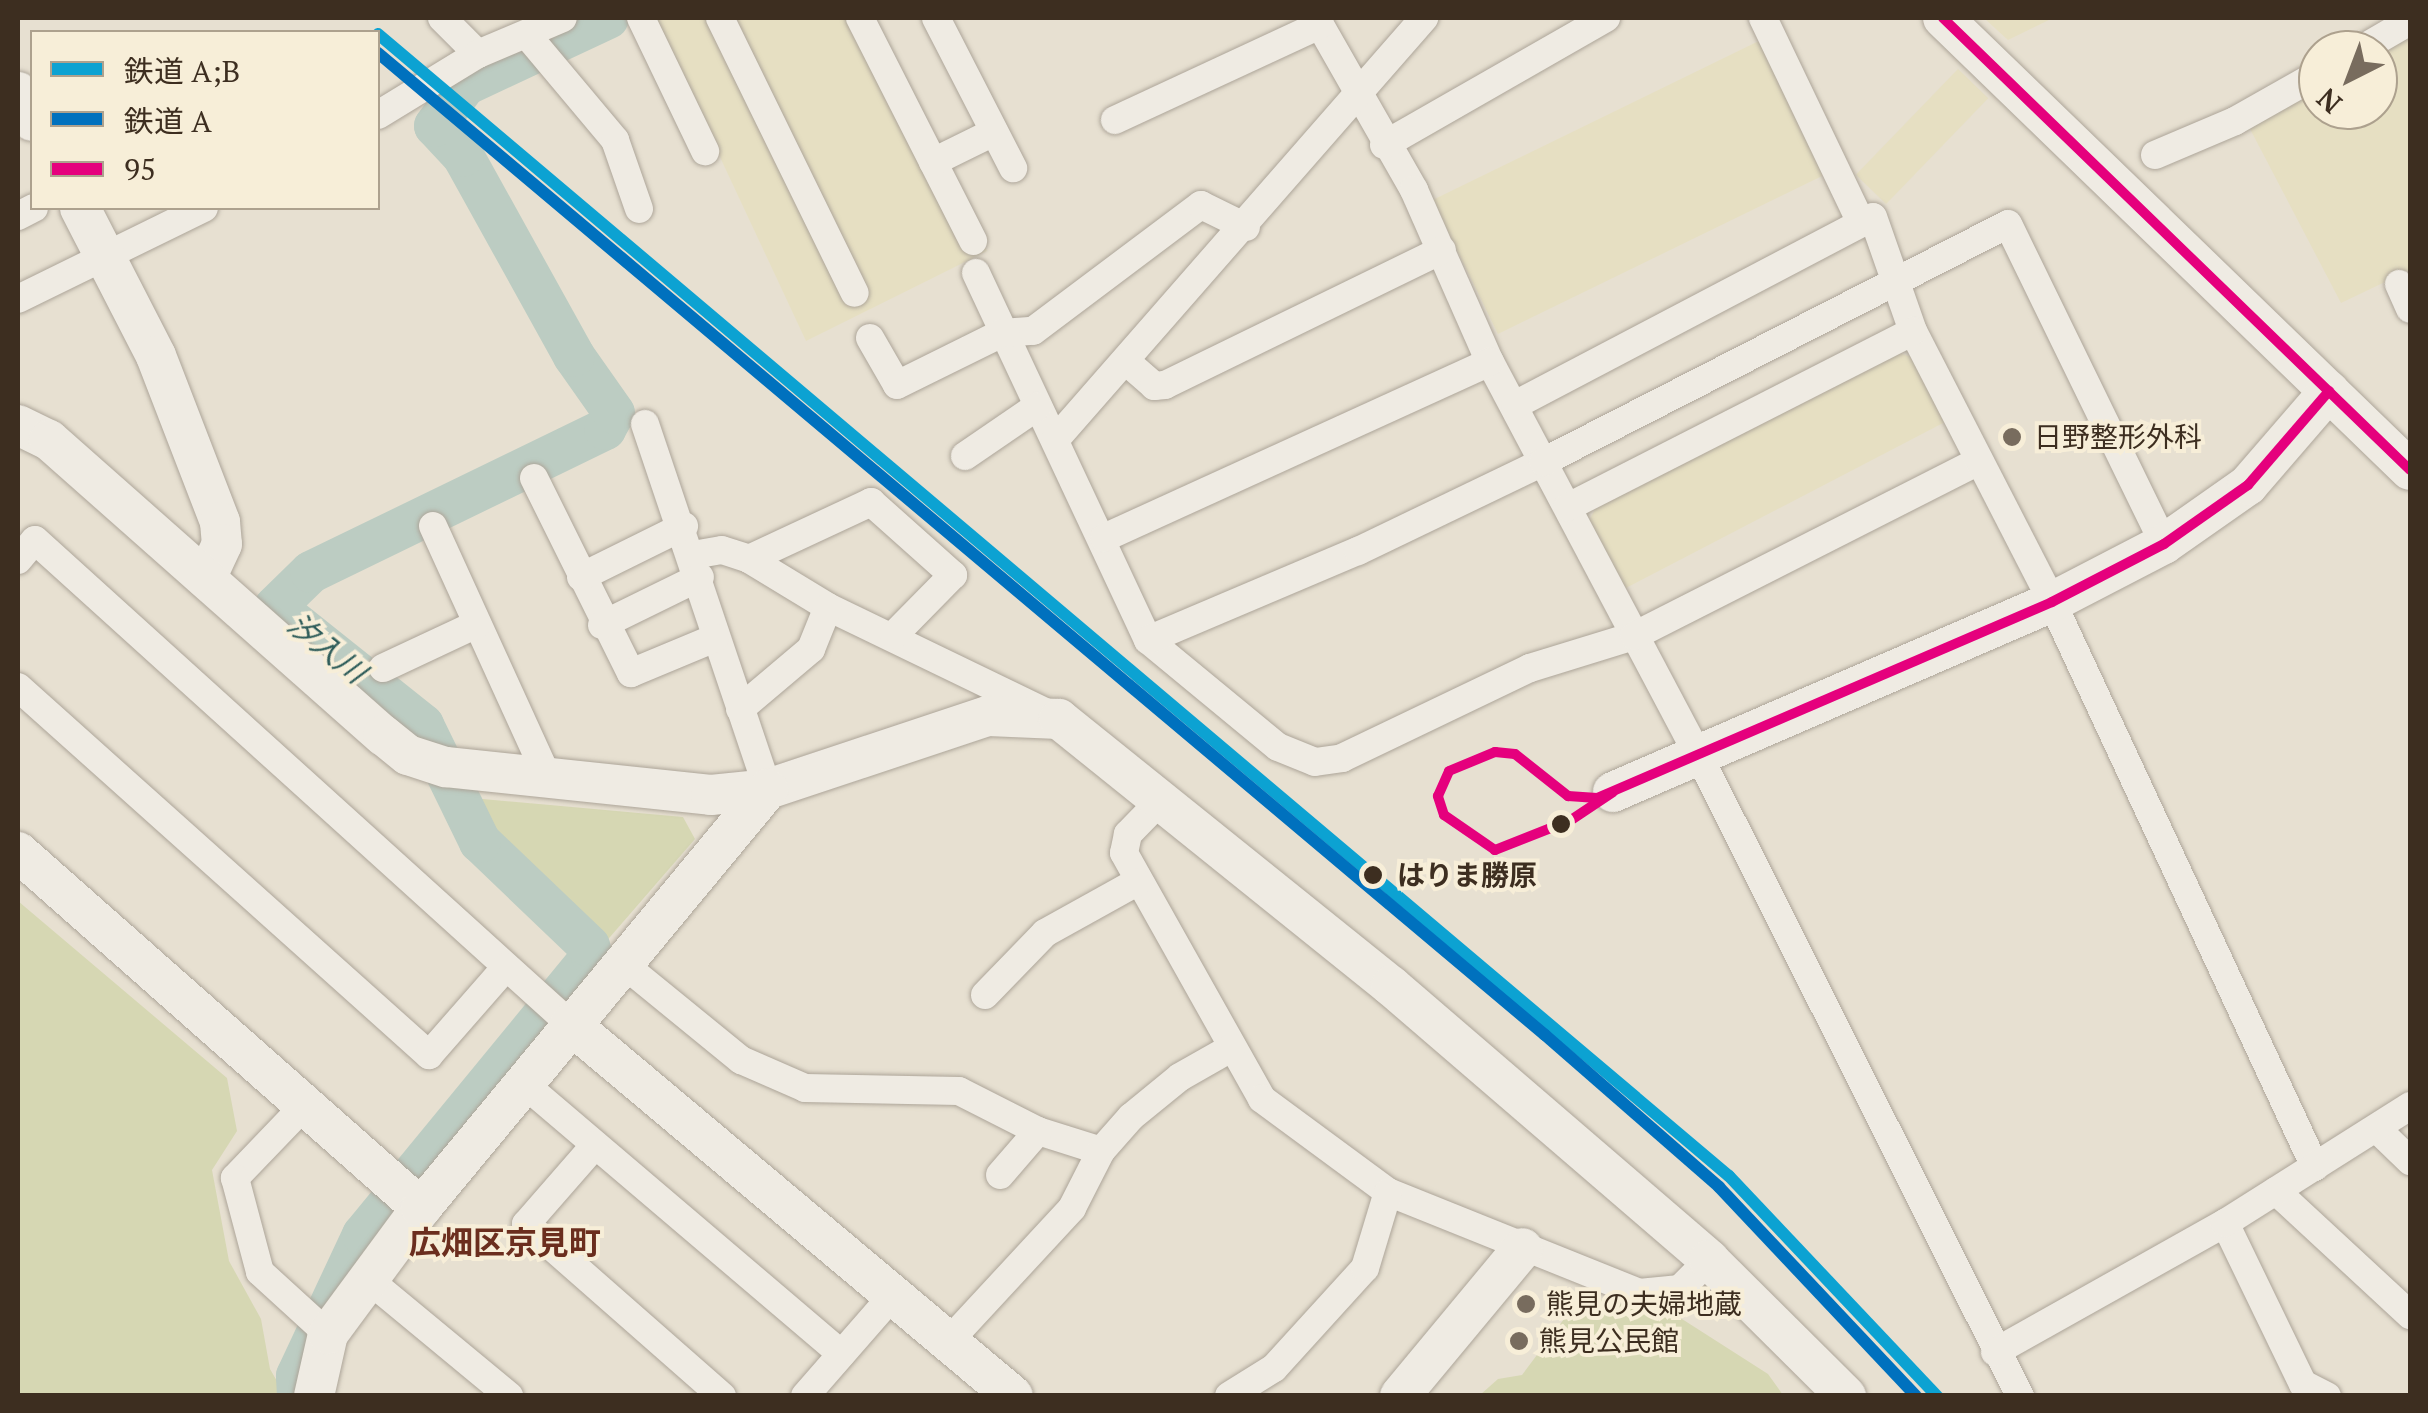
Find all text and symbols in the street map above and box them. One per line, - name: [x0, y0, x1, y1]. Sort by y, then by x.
- legend: [30, 30, 380, 210]
- north arrow: [2298, 30, 2398, 130]
- text: 鉄道 A;B: [124, 51, 240, 91]
- text: N: [2309, 80, 2349, 122]
- text: 鉄道 A: [124, 101, 212, 141]
- text: 95: [124, 149, 156, 189]
- place label: 日野整形外科: [2034, 420, 2202, 454]
- marker: 日野整形外科: [1999, 424, 2025, 450]
- water label: 汐入川: [281, 606, 373, 690]
- unlabelled marker: [1551, 814, 1571, 834]
- place label: はりま勝原: [1397, 858, 1537, 892]
- marker: はりま勝原: [1358, 860, 1388, 890]
- district label: 広畑区京見町: [409, 1223, 601, 1261]
- place label: 熊見の夫婦地蔵: [1546, 1287, 1742, 1321]
- marker: 熊見の夫婦地蔵: [1515, 1293, 1537, 1315]
- place label: 熊見公民館: [1539, 1324, 1679, 1358]
- marker: 熊見公民館: [1508, 1330, 1530, 1352]

